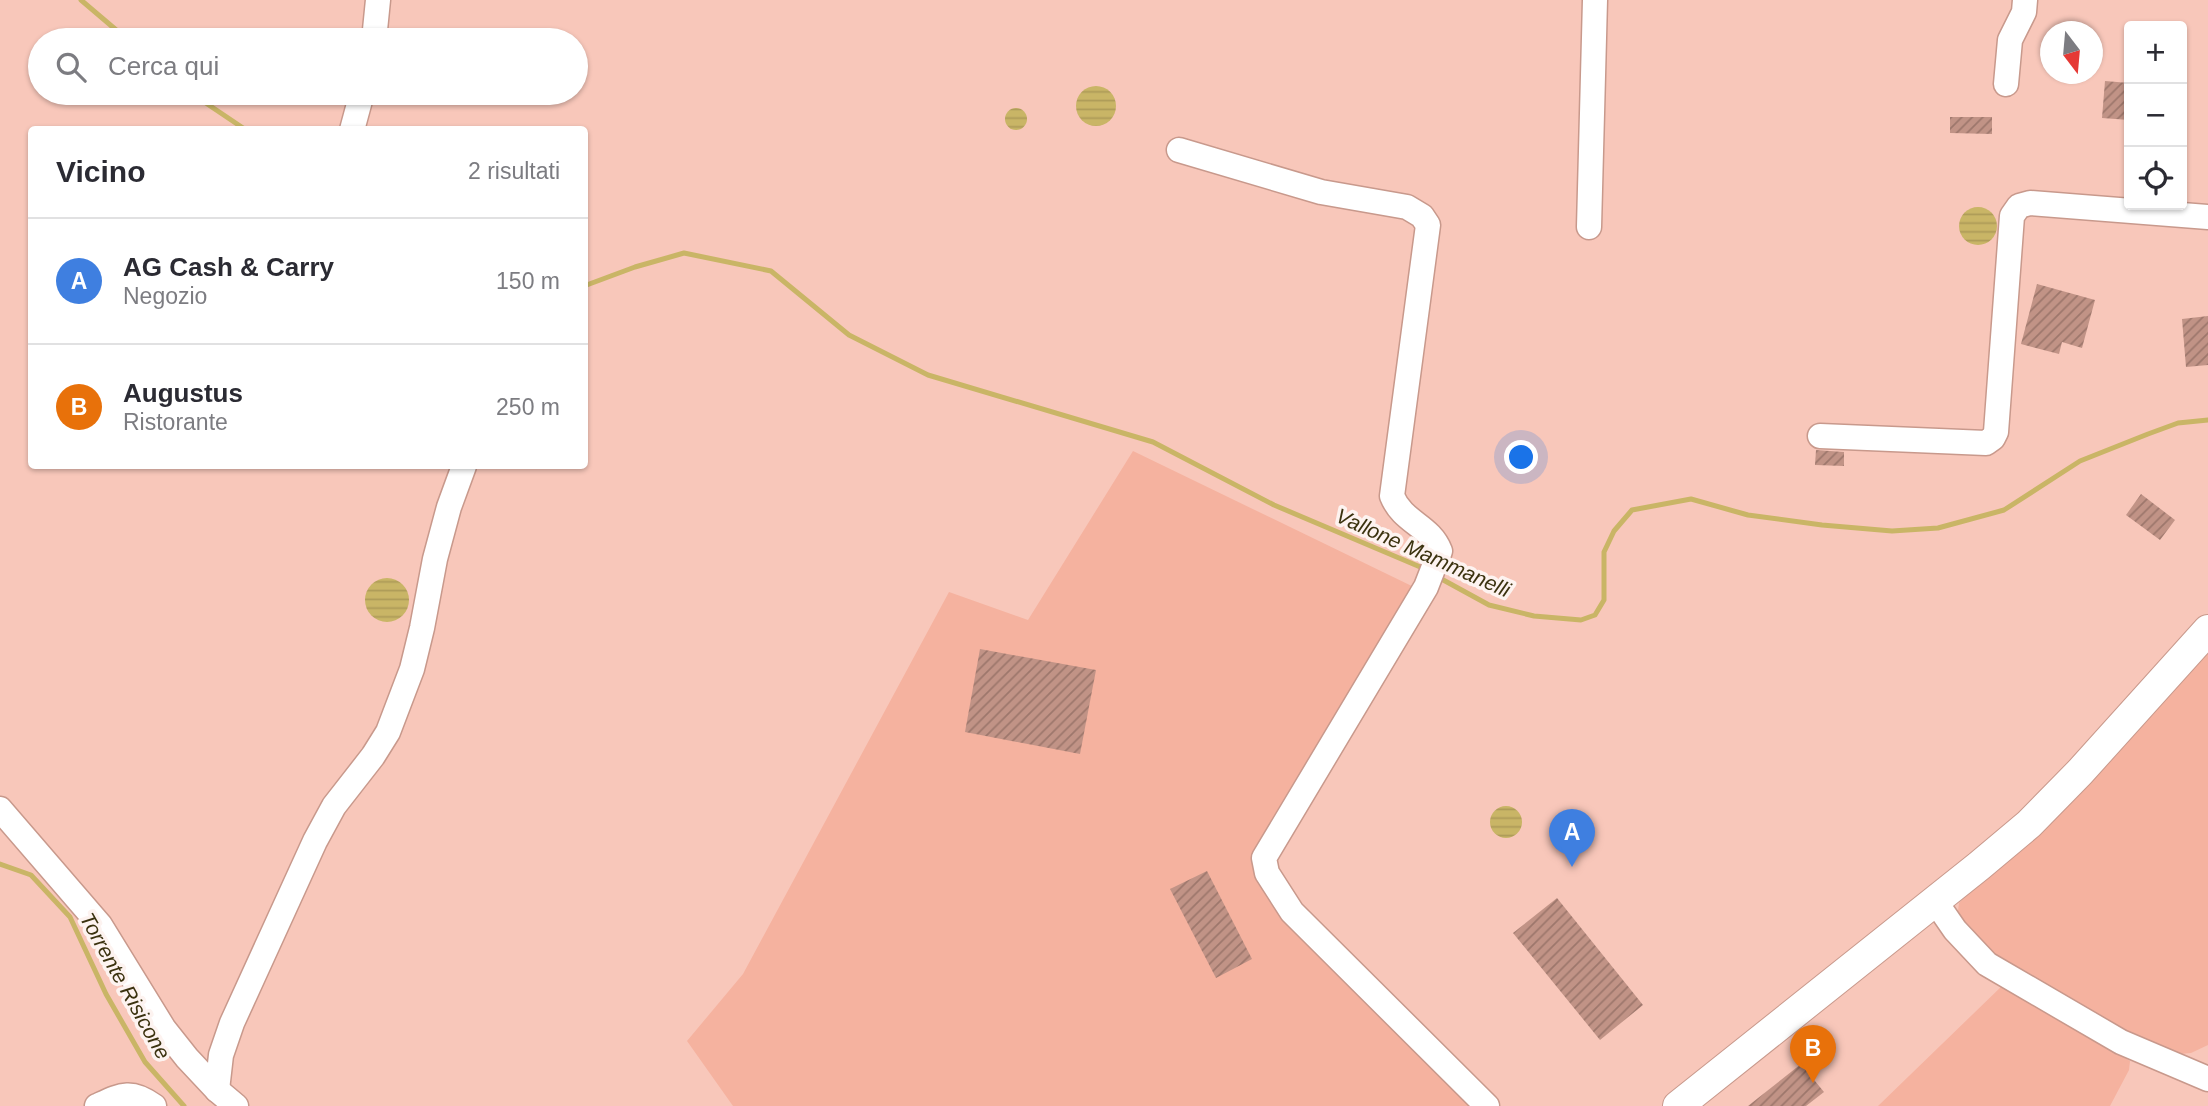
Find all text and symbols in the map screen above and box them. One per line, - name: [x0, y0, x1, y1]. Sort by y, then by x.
- north arrow: [2040, 21, 2103, 84]
- map controls: [2124, 21, 2187, 210]
- button: +: [2124, 21, 2187, 84]
- search box: [28, 28, 588, 105]
- icon: search: [52, 48, 90, 86]
- text: Cerca qui: [108, 51, 219, 81]
- button: −: [2124, 84, 2187, 147]
- button: locate: [2124, 147, 2187, 210]
- text: Vicino: [56, 155, 145, 188]
- text: 2 risultati: [468, 158, 560, 184]
- text: AG Cash & Carry: [123, 252, 334, 282]
- text: A: [71, 268, 87, 294]
- text: 150 m: [496, 268, 560, 294]
- text: Negozio: [123, 283, 207, 309]
- text: Augustus: [123, 378, 243, 408]
- text: B: [71, 394, 87, 420]
- text: 250 m: [496, 394, 560, 420]
- text: Ristorante: [123, 409, 228, 435]
- your location: [1504, 440, 1538, 474]
- water label: Vallone Mammanelli: [1333, 504, 1515, 602]
- pin: A: [1549, 809, 1595, 867]
- water label: Torrente Risicone: [76, 909, 175, 1063]
- pin: B: [1790, 1025, 1836, 1083]

